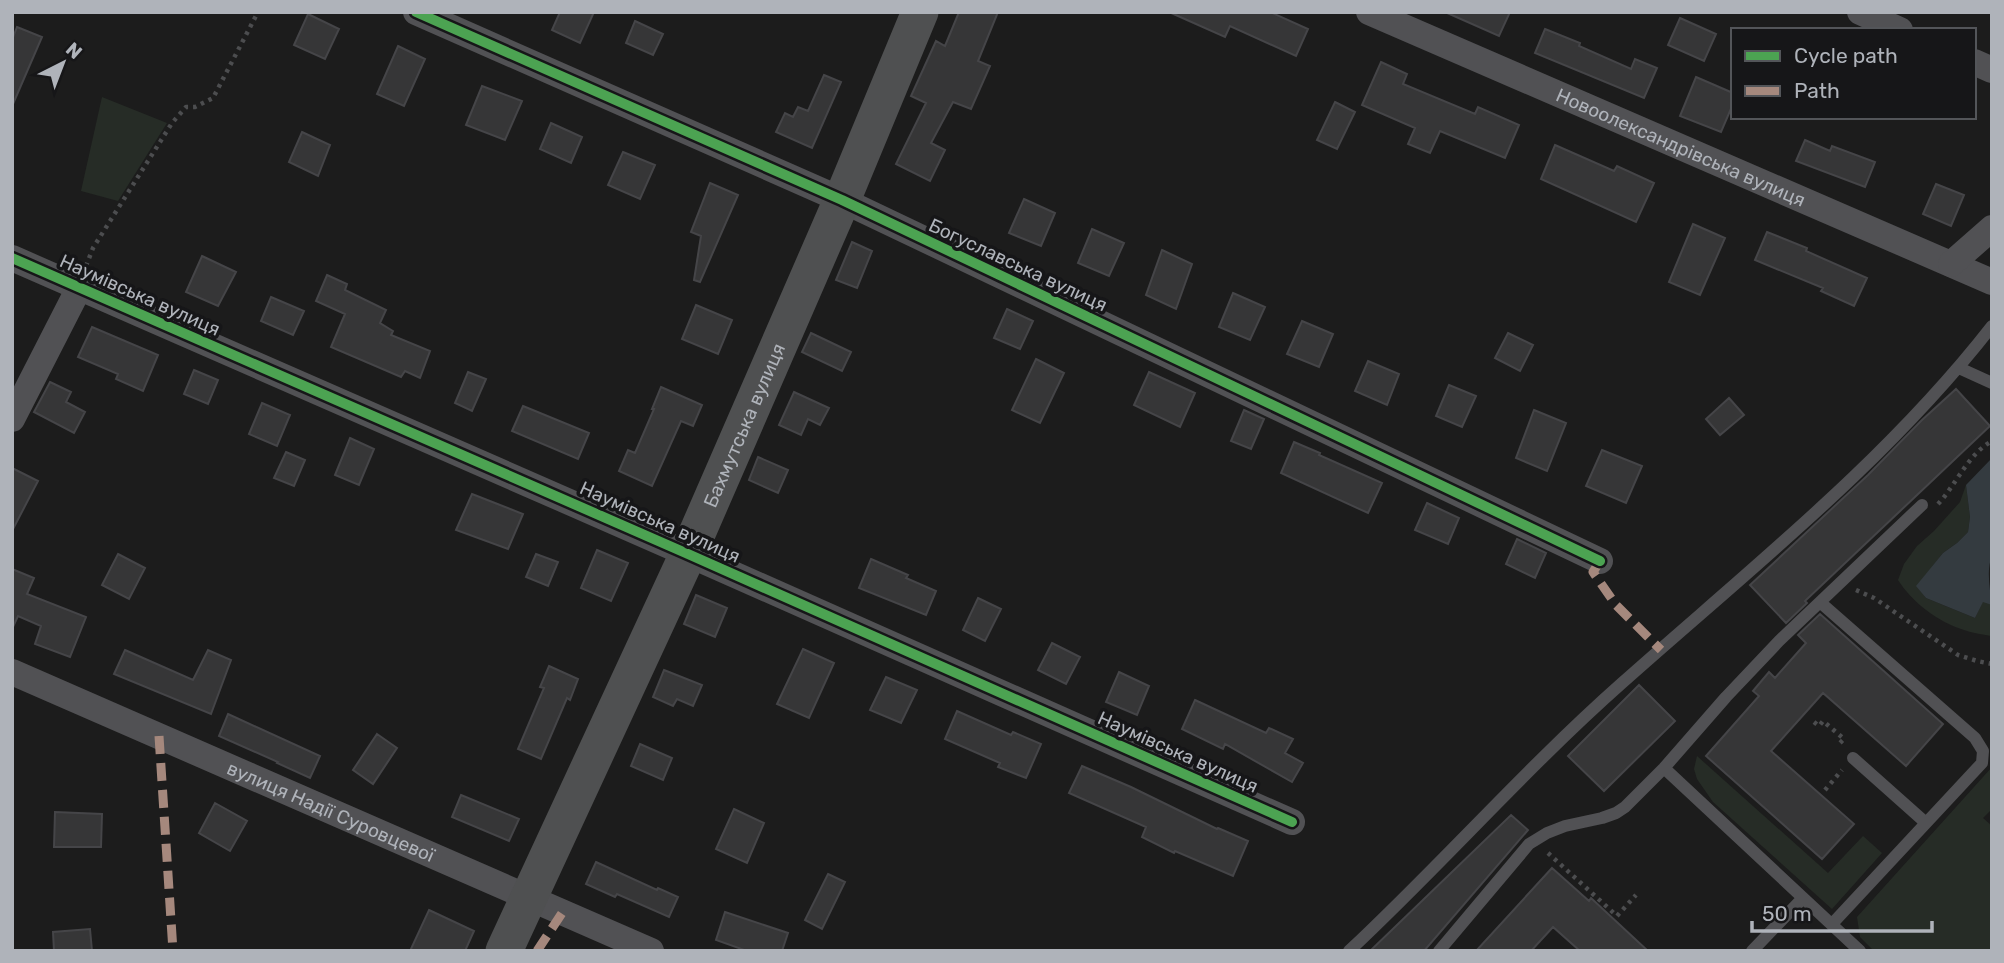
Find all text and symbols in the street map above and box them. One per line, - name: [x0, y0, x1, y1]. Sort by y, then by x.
- north arrow: [28, 28, 98, 98]
- legend: [1731, 28, 1976, 119]
- text: N: [61, 38, 87, 64]
- text: Cycle path: [1794, 43, 1898, 68]
- text: Path: [1794, 78, 1840, 103]
- street label: Новоолександрівська вулиця: [1553, 83, 1809, 211]
- street label: Богуславська вулиця: [925, 213, 1111, 317]
- street label: Наумівська вулиця: [56, 249, 224, 341]
- street label: Бахмутська вулиця: [698, 340, 790, 511]
- street label: Наумівська вулиця: [576, 476, 744, 568]
- street label: Наумівська вулиця: [1094, 706, 1262, 798]
- street label: вулиця Надії Суровцевої: [224, 756, 438, 867]
- scale bar: [1752, 890, 1932, 934]
- text: 50 m: [1762, 901, 1812, 926]

